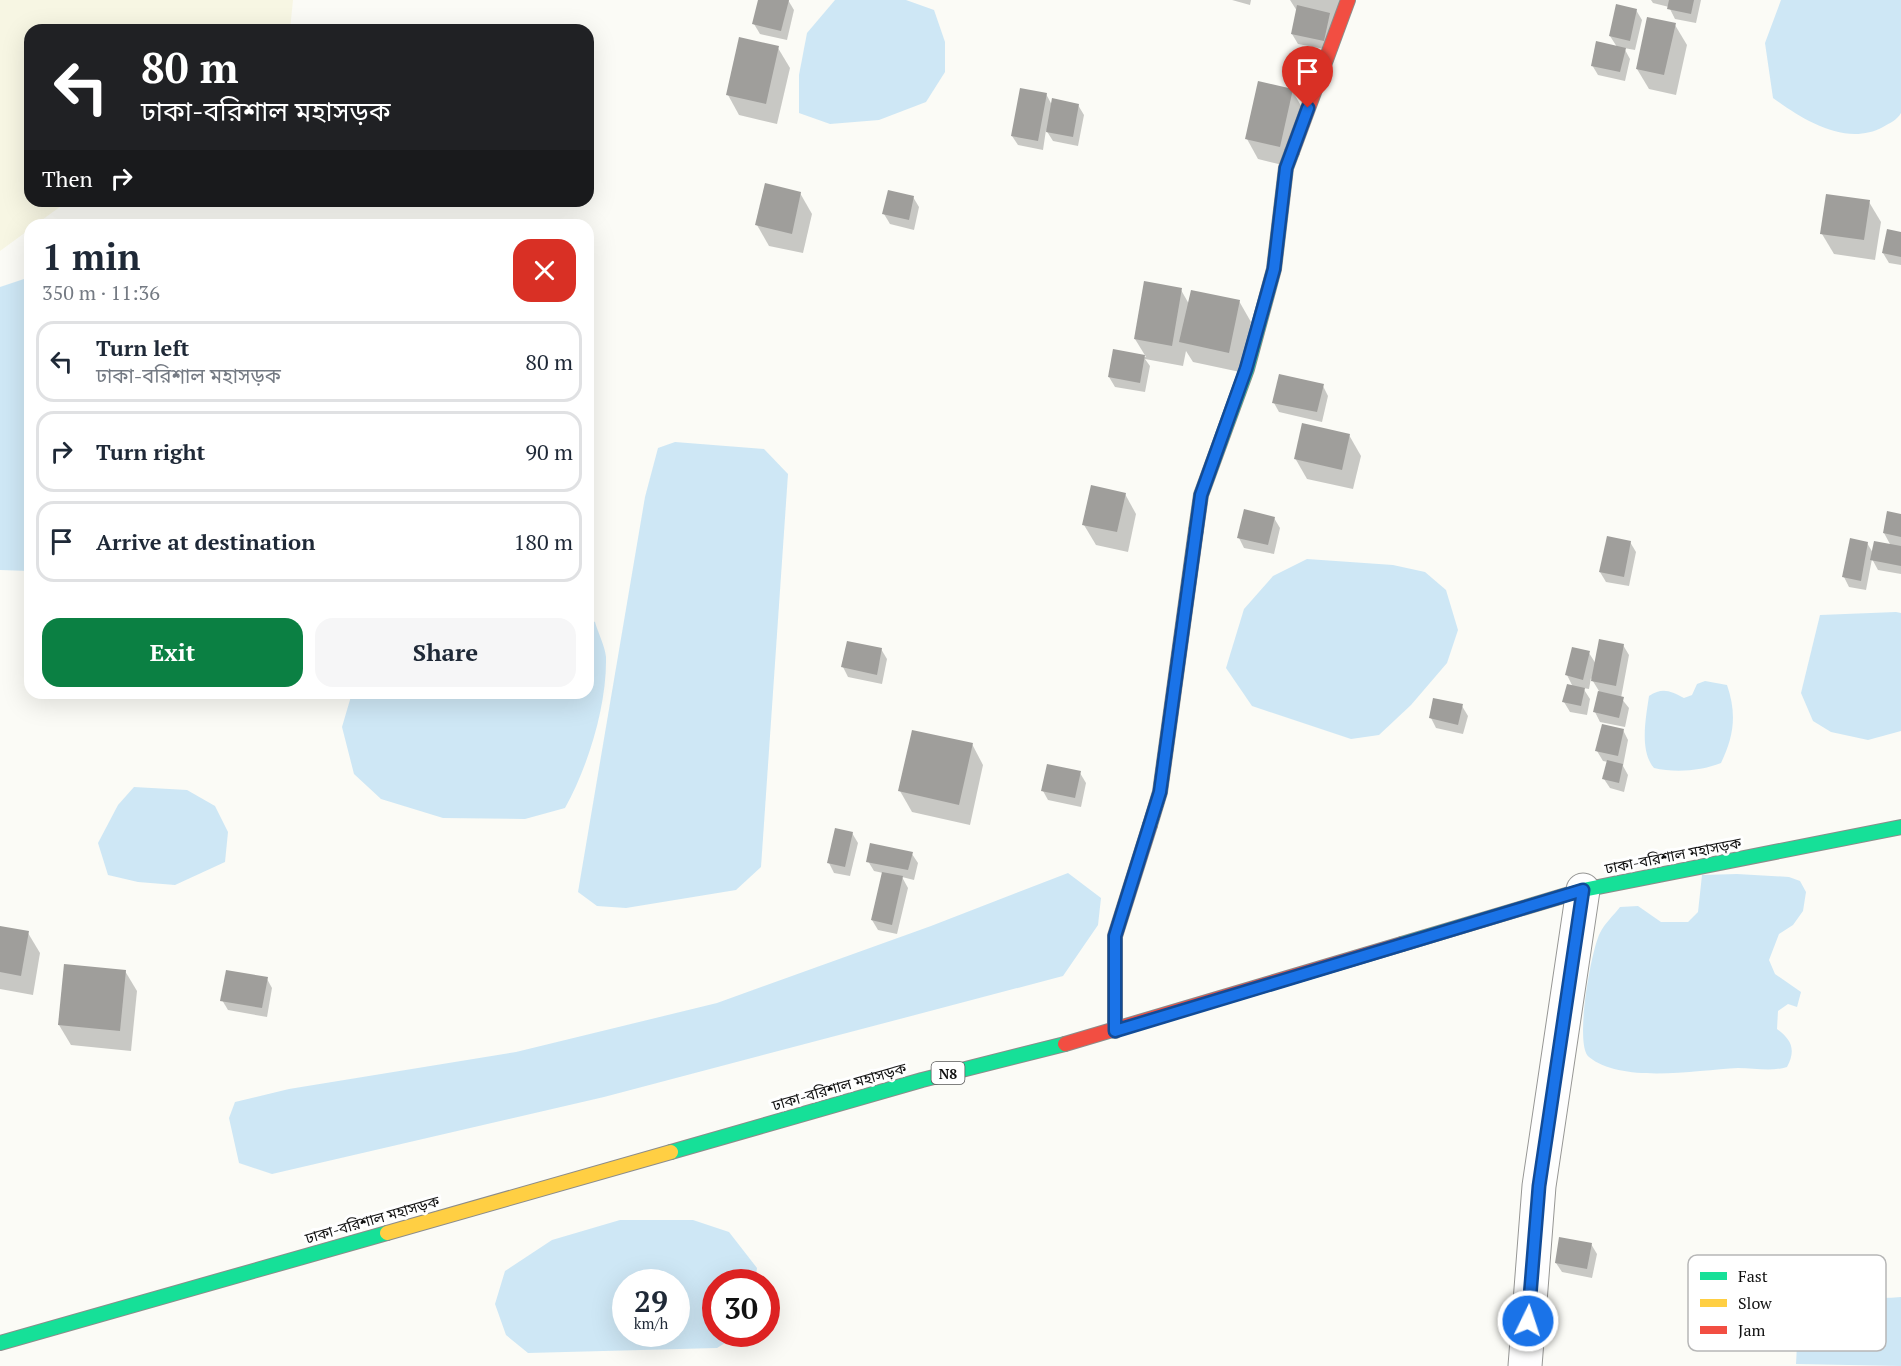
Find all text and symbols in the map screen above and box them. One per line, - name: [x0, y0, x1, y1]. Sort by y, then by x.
- text: 80 m: [141, 39, 239, 95]
- pin: [1282, 46, 1333, 108]
- icon: left: [42, 48, 120, 126]
- icon: arrive: [1291, 55, 1324, 88]
- text: ঢাকা-বরিশাল মহাসড়ক: [141, 93, 391, 129]
- icon: right: [105, 162, 138, 195]
- text: Then: [42, 164, 93, 193]
- text: 1 min: [42, 233, 140, 280]
- button: close: [513, 239, 576, 302]
- text: 350 m · 11:36: [42, 279, 160, 306]
- text: Turn left: [96, 333, 189, 362]
- icon: left: [45, 345, 78, 378]
- text: 80 m: [525, 347, 573, 376]
- text: ঢাকা-বরিশাল মহাসড়ক: [96, 362, 281, 389]
- icon: right: [45, 435, 78, 468]
- text: Turn right: [96, 437, 205, 466]
- text: 90 m: [525, 437, 573, 466]
- icon: arrive: [45, 525, 78, 558]
- text: Arrive at destination: [96, 527, 315, 556]
- text: 180 m: [513, 527, 573, 556]
- button: Exit: [42, 618, 303, 687]
- button: Share: [315, 618, 576, 687]
- street label: ঢাকা-বরিশাল মহাসড়ক: [1602, 832, 1744, 878]
- street label: ঢাকা-বরিশাল মহাসড়ক: [769, 1057, 909, 1115]
- road number: N8: [932, 1062, 964, 1084]
- street label: ঢাকা-বরিশাল মহাসড়ক: [302, 1190, 442, 1248]
- legend: [1688, 1255, 1886, 1351]
- text: Fast: [1738, 1265, 1768, 1287]
- speed limit sign: 30: [702, 1269, 780, 1347]
- text: 29: [634, 1281, 668, 1321]
- position arrow: [1496, 1289, 1560, 1353]
- text: Slow: [1738, 1292, 1772, 1314]
- text: km/h: [634, 1313, 668, 1333]
- text: Jam: [1738, 1319, 1766, 1341]

